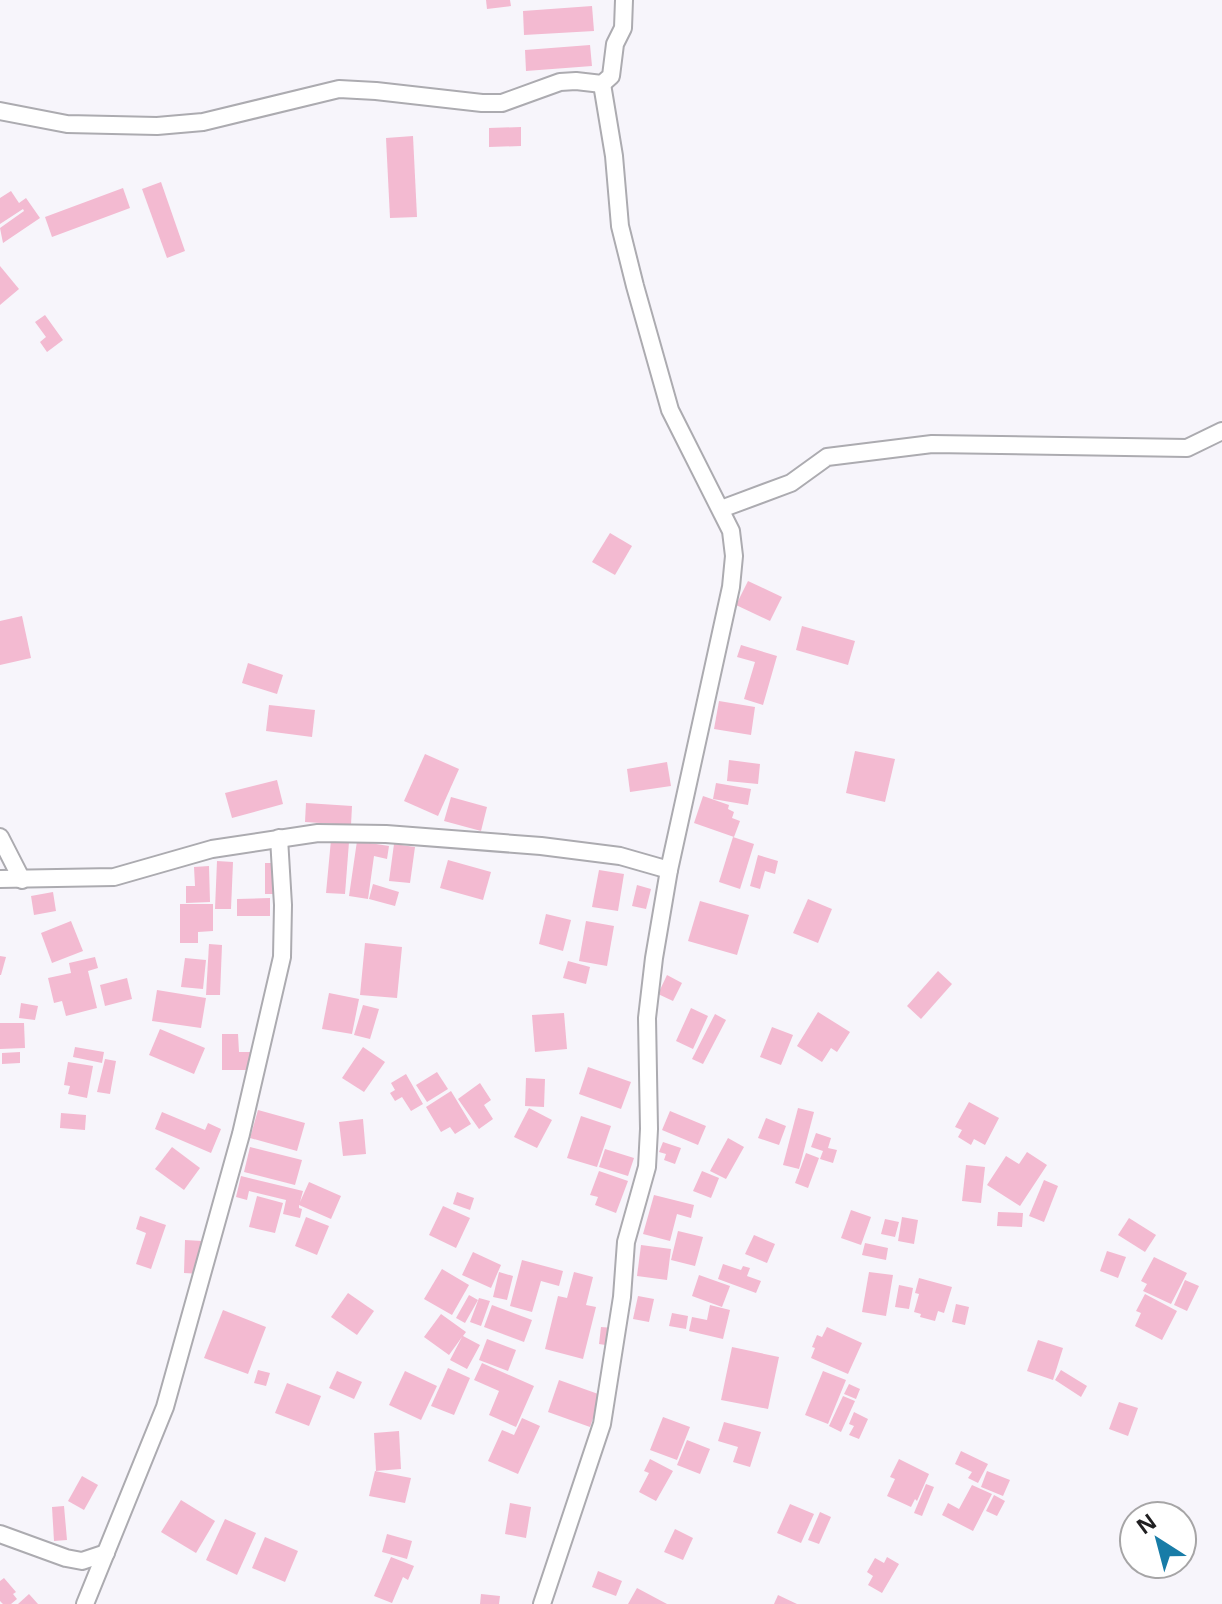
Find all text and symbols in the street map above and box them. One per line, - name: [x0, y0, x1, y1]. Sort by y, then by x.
- north arrow: [1118, 1500, 1198, 1580]
- text: N: [1130, 1506, 1162, 1540]

